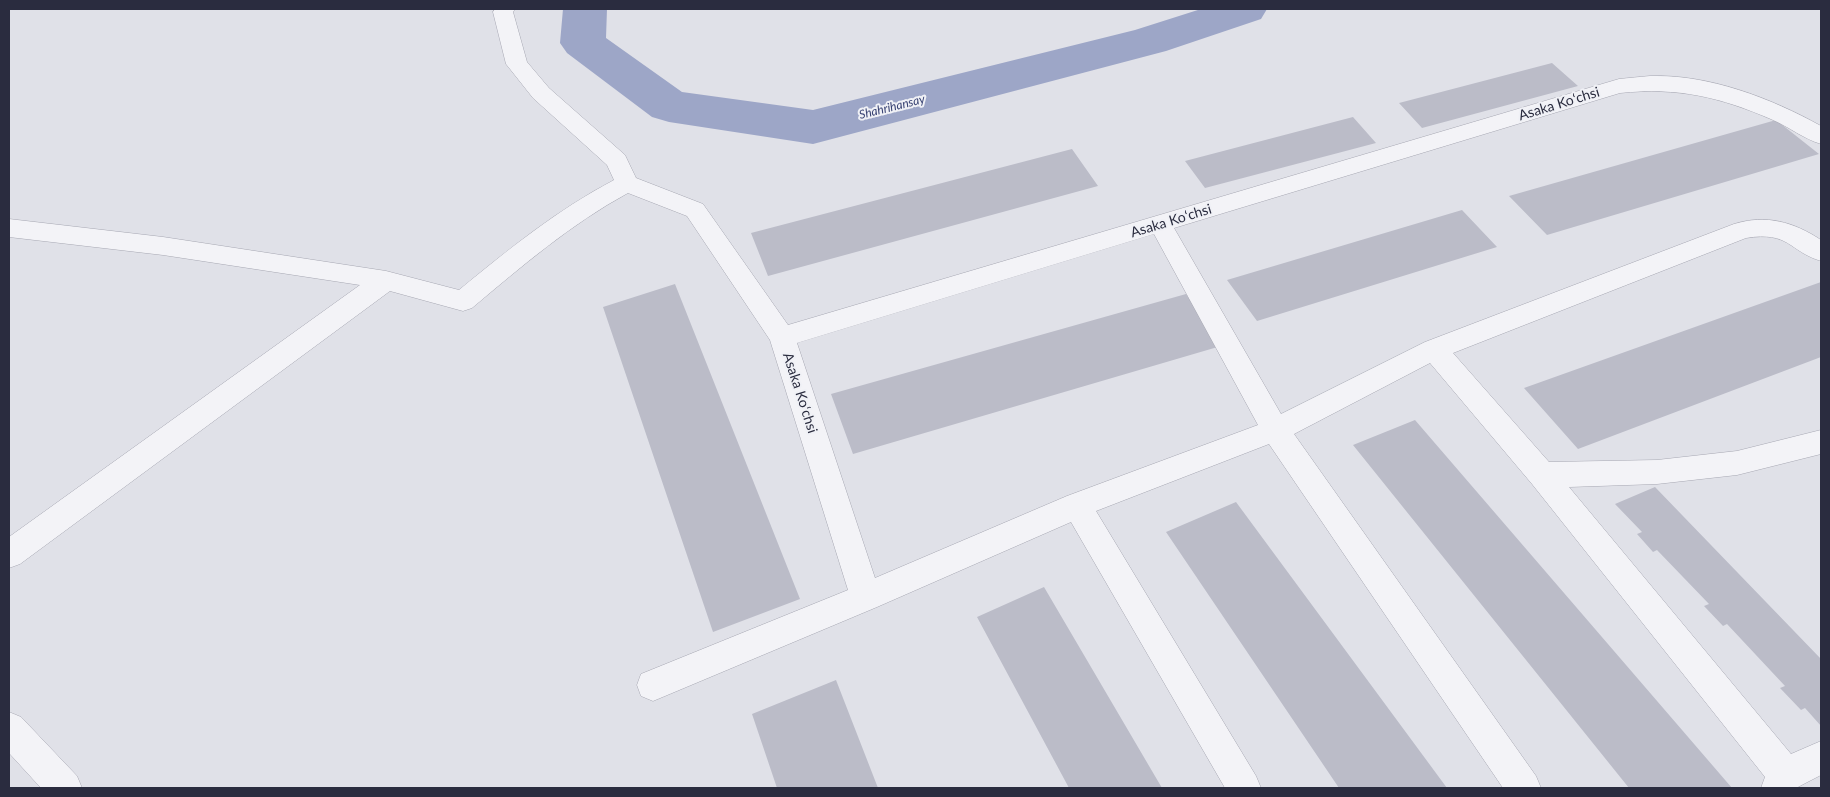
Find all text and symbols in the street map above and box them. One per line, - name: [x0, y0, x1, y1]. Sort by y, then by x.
- street label: Asaka Koʻchsi: [1517, 84, 1601, 124]
- water label: Shahrihansay: [858, 92, 926, 122]
- street label: Asaka Koʻchsi: [1129, 201, 1213, 241]
- street label: Asaka Koʻchsi: [779, 351, 821, 435]

